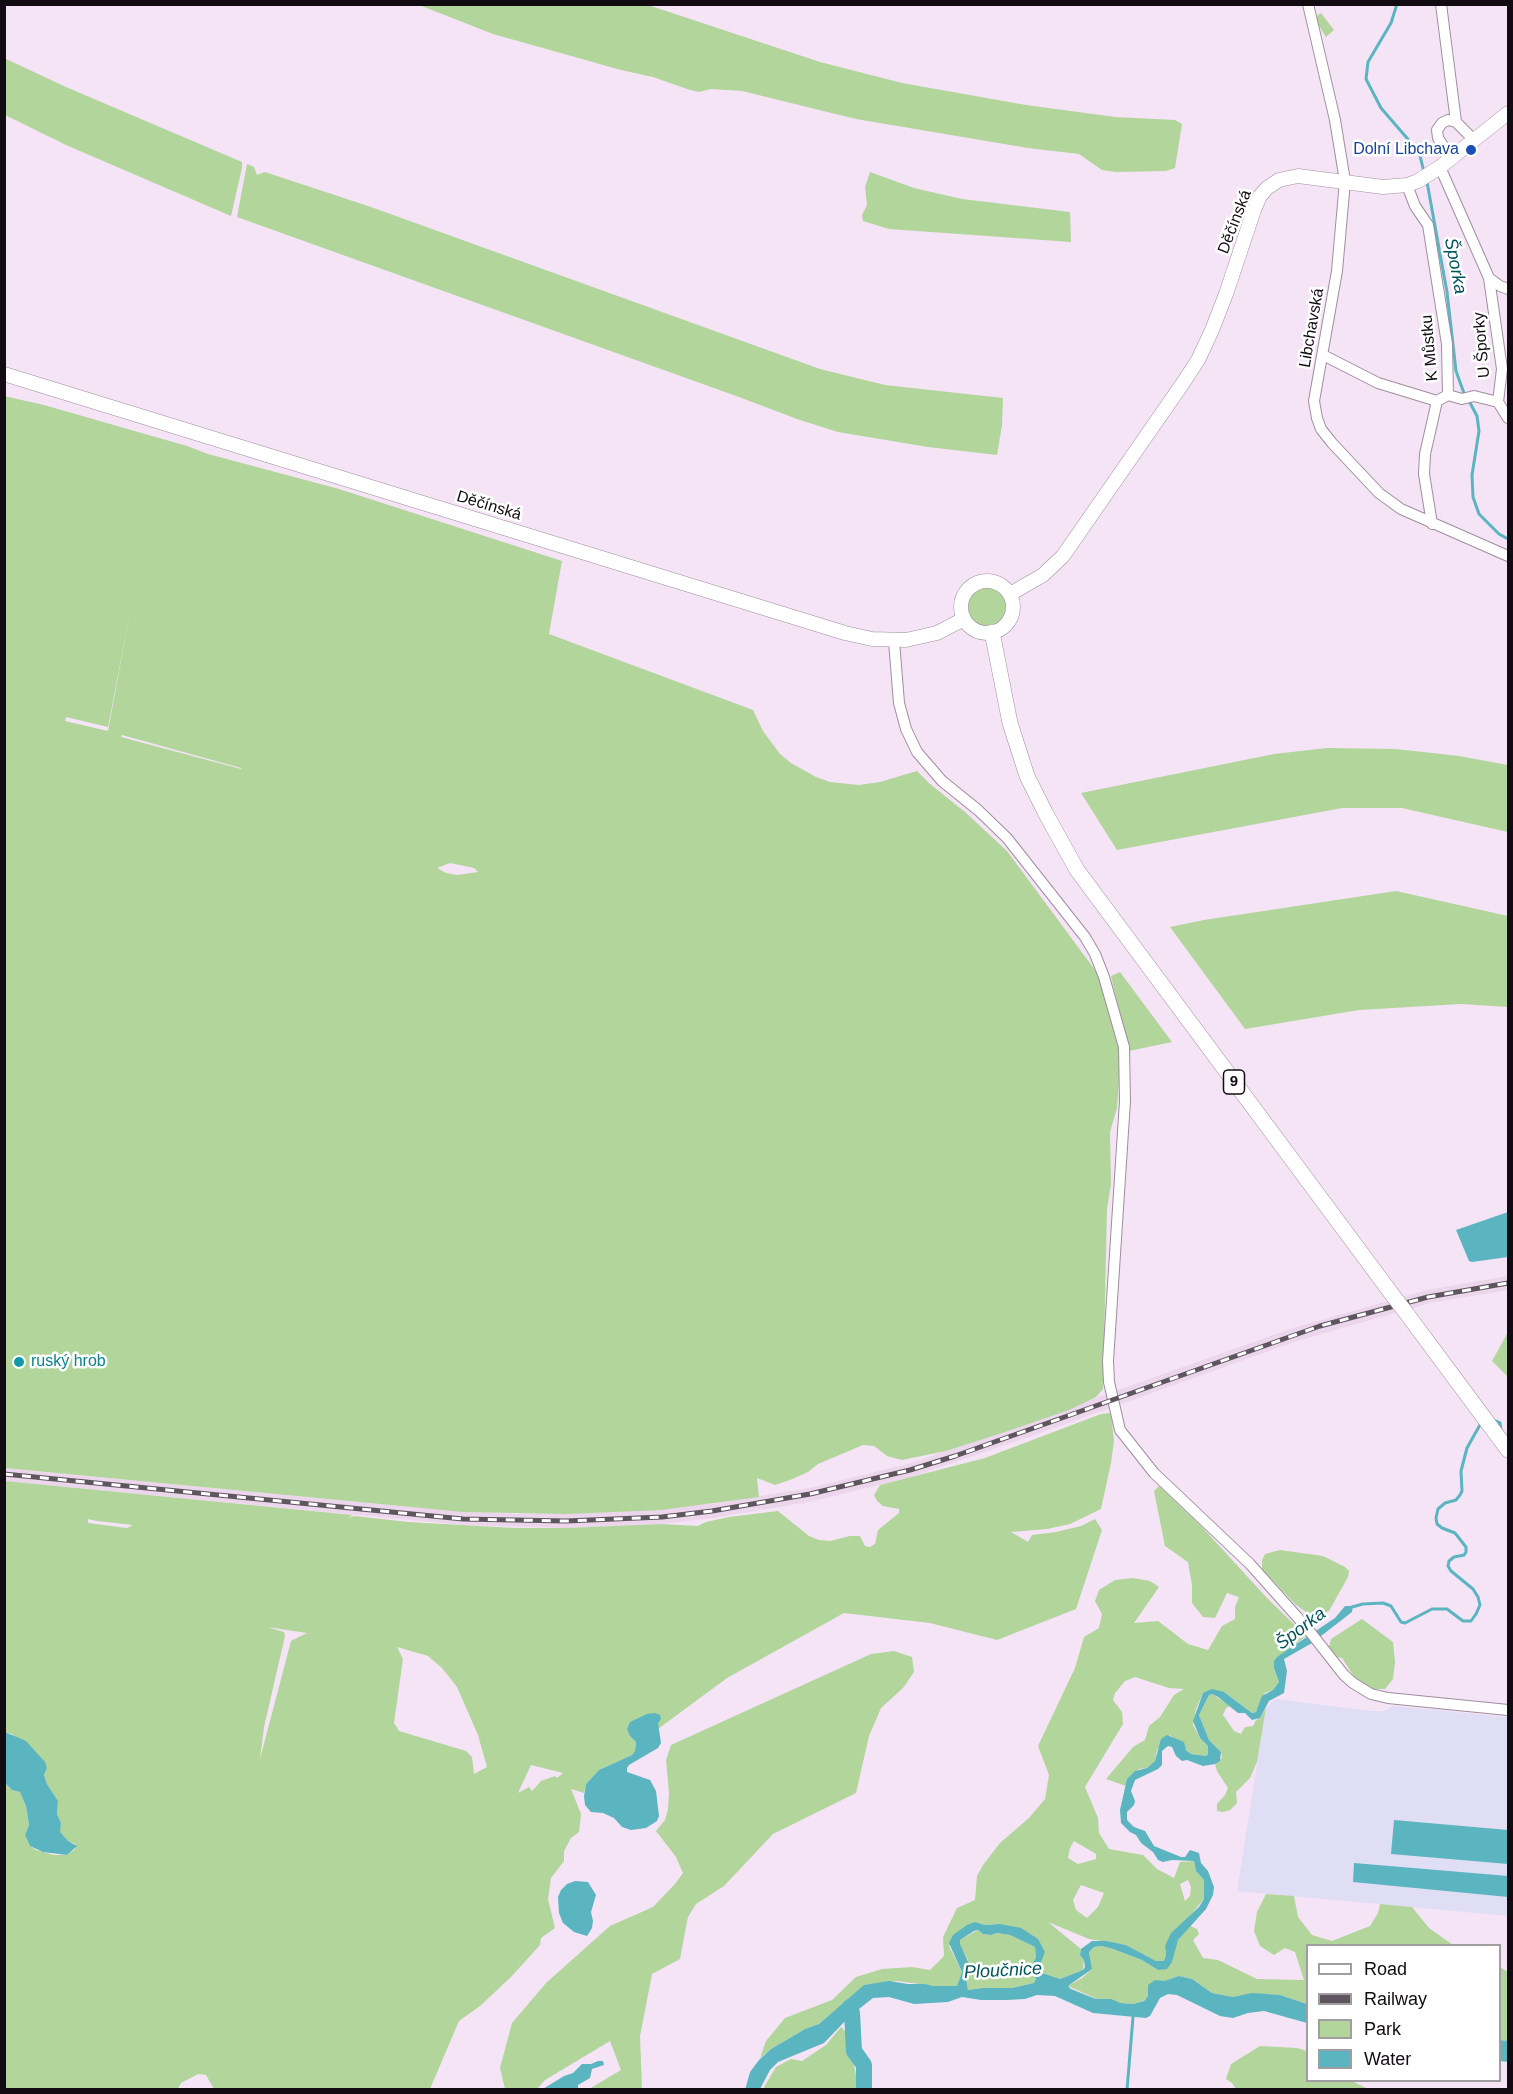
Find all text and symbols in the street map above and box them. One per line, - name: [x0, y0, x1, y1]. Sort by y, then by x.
- place label: Dolní Libchava: [1353, 140, 1459, 160]
- marker: Dolní Libchava: [1464, 143, 1478, 157]
- street label: Děčínská: [1214, 187, 1256, 257]
- water label: Šporka: [1439, 236, 1471, 296]
- street label: Libchavská: [1296, 287, 1328, 369]
- street label: U Šporky: [1470, 311, 1494, 379]
- street label: K Můstku: [1418, 314, 1442, 382]
- street label: Děčínská: [454, 487, 524, 525]
- road number: 9: [1224, 1070, 1244, 1094]
- place label: ruský hrob: [31, 1352, 106, 1372]
- marker: ruský hrob: [12, 1355, 26, 1369]
- water label: Šporka: [1272, 1603, 1330, 1655]
- legend: [1306, 1944, 1501, 2082]
- water label: Ploučnice: [963, 1958, 1043, 1984]
- text: Road: [1364, 1959, 1407, 1979]
- text: Railway: [1364, 1989, 1427, 2009]
- text: Park: [1364, 2019, 1401, 2039]
- text: Water: [1364, 2049, 1411, 2069]

